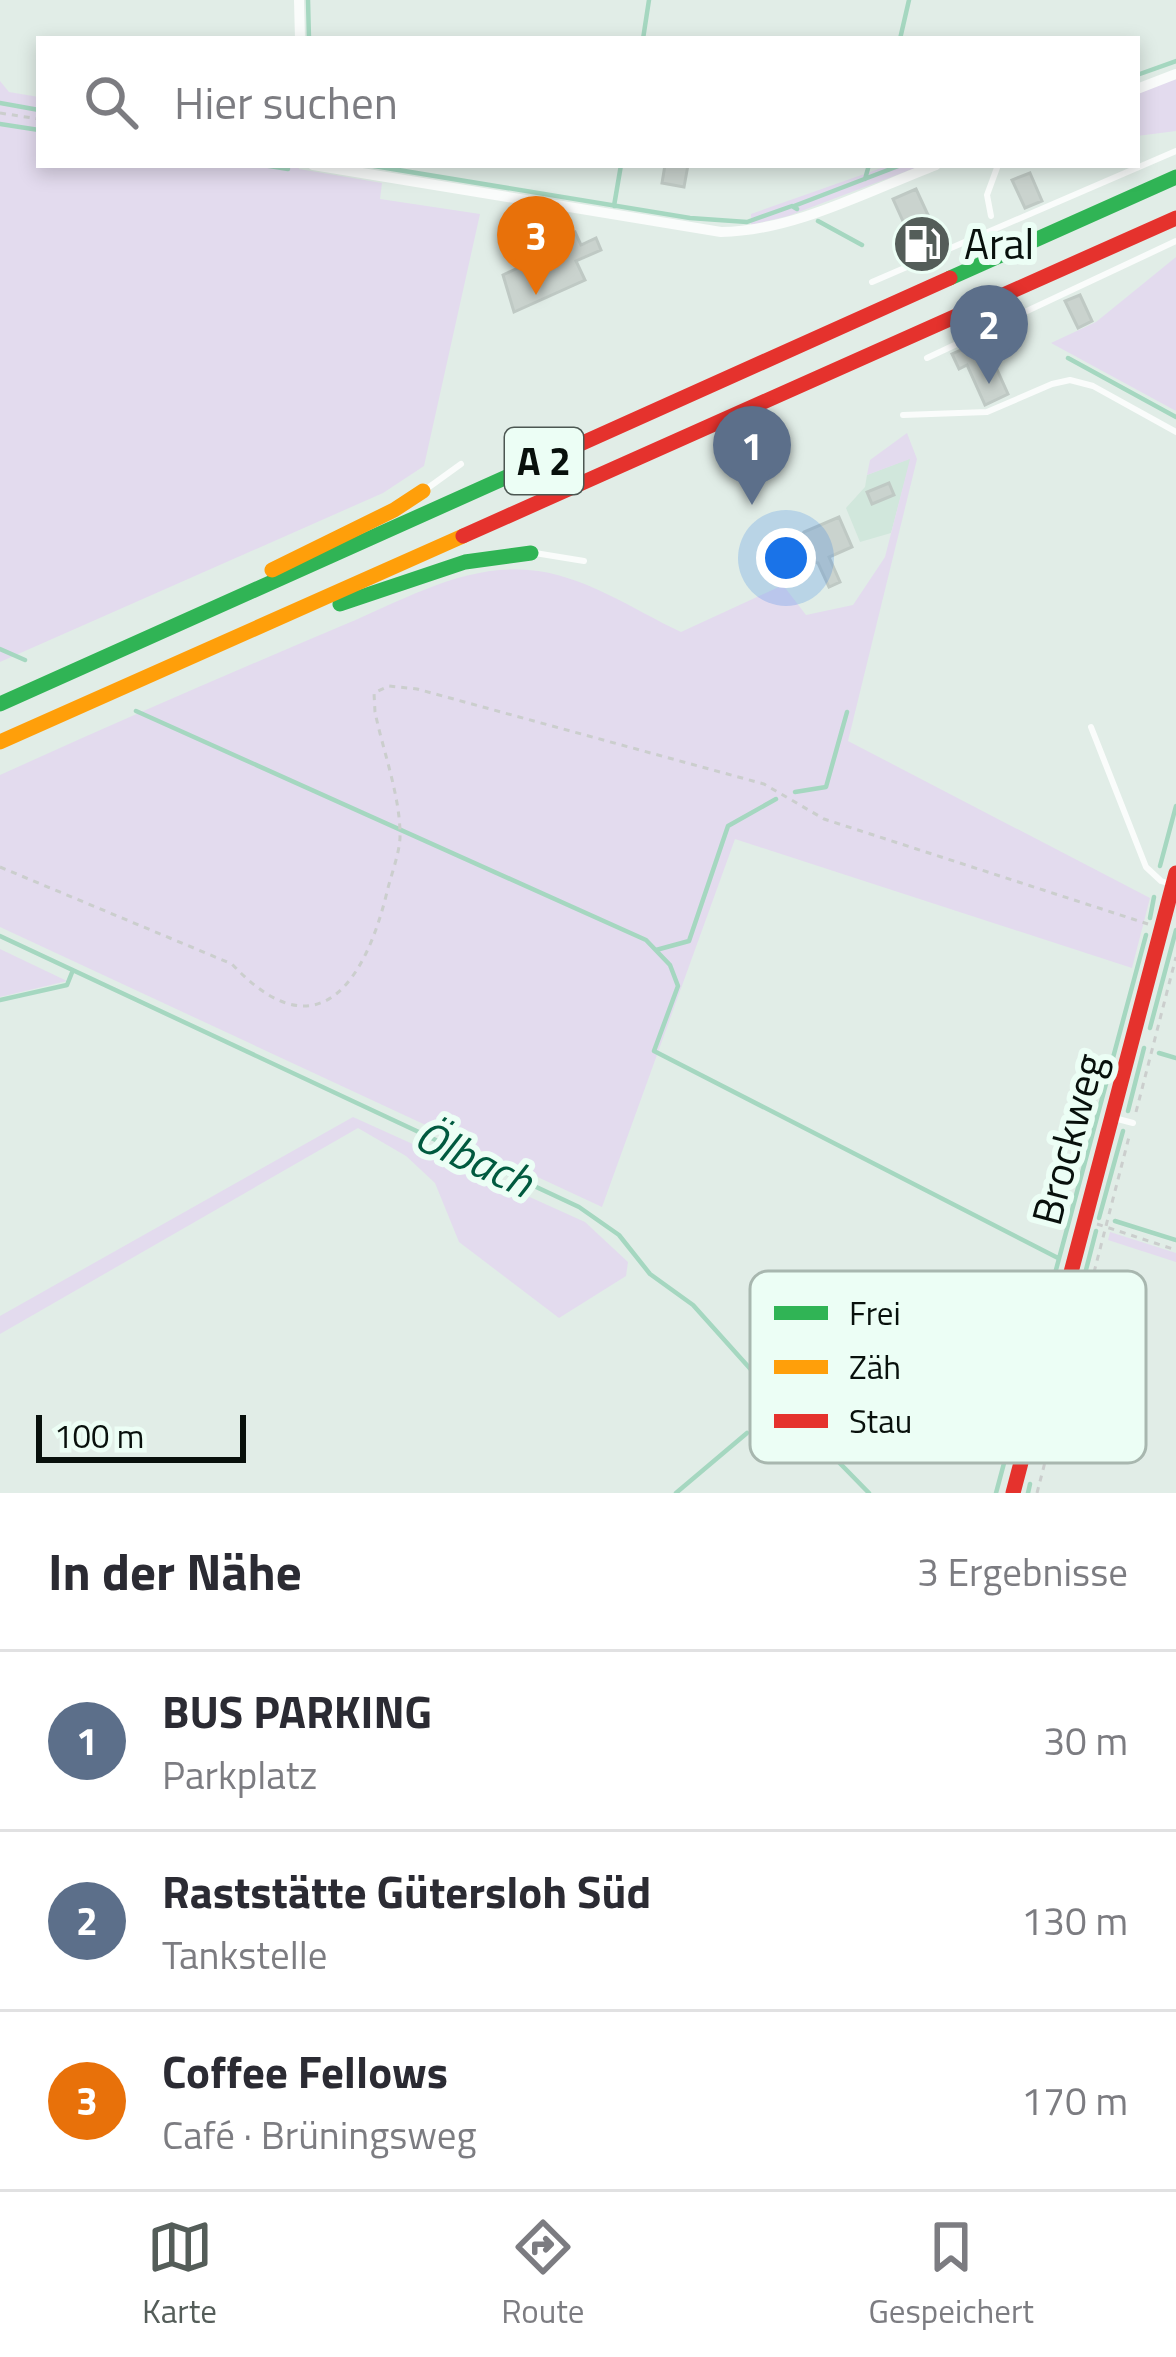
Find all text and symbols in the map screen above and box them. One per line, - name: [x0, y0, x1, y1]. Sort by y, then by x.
- search box: [36, 36, 1140, 168]
- text: Hier suchen: [174, 68, 398, 136]
- icon: search: [78, 69, 144, 135]
- pin: 3: [497, 196, 575, 295]
- place label: Aral: [964, 211, 1034, 275]
- fuel station icon: Aral: [891, 213, 953, 275]
- pin: 2: [950, 285, 1028, 384]
- pin: 1: [713, 406, 791, 505]
- road number: A 2: [505, 428, 583, 494]
- your location: [756, 528, 816, 588]
- street label: Brockweg: [1013, 1046, 1121, 1232]
- water label: Ölbach: [404, 1100, 546, 1215]
- legend: [750, 1271, 1146, 1463]
- text: Frei: [849, 1288, 901, 1338]
- text: Zäh: [849, 1342, 901, 1392]
- text: Stau: [849, 1396, 912, 1446]
- scale bar: [36, 1409, 246, 1462]
- text: 100 m: [54, 1411, 144, 1461]
- text: In der Nähe: [48, 1532, 302, 1610]
- text: 3 Ergebnisse: [917, 1542, 1128, 1601]
- text: BUS PARKING: [162, 1677, 432, 1745]
- text: 1: [76, 1711, 98, 1770]
- text: 30 m: [1043, 1711, 1128, 1770]
- text: Parkplatz: [162, 1745, 317, 1804]
- text: Raststätte Gütersloh Süd: [162, 1857, 651, 1925]
- text: 2: [76, 1891, 98, 1950]
- text: 130 m: [1021, 1891, 1128, 1950]
- text: Tankstelle: [162, 1925, 327, 1984]
- text: Coffee Fellows: [162, 2037, 448, 2105]
- text: 3: [76, 2071, 98, 2130]
- text: 170 m: [1021, 2071, 1128, 2130]
- text: Café · Brüningsweg: [162, 2105, 477, 2164]
- tab: Karte: [142, 2214, 217, 2336]
- tab: Route: [501, 2214, 584, 2336]
- tab: Gespeichert: [869, 2214, 1034, 2336]

